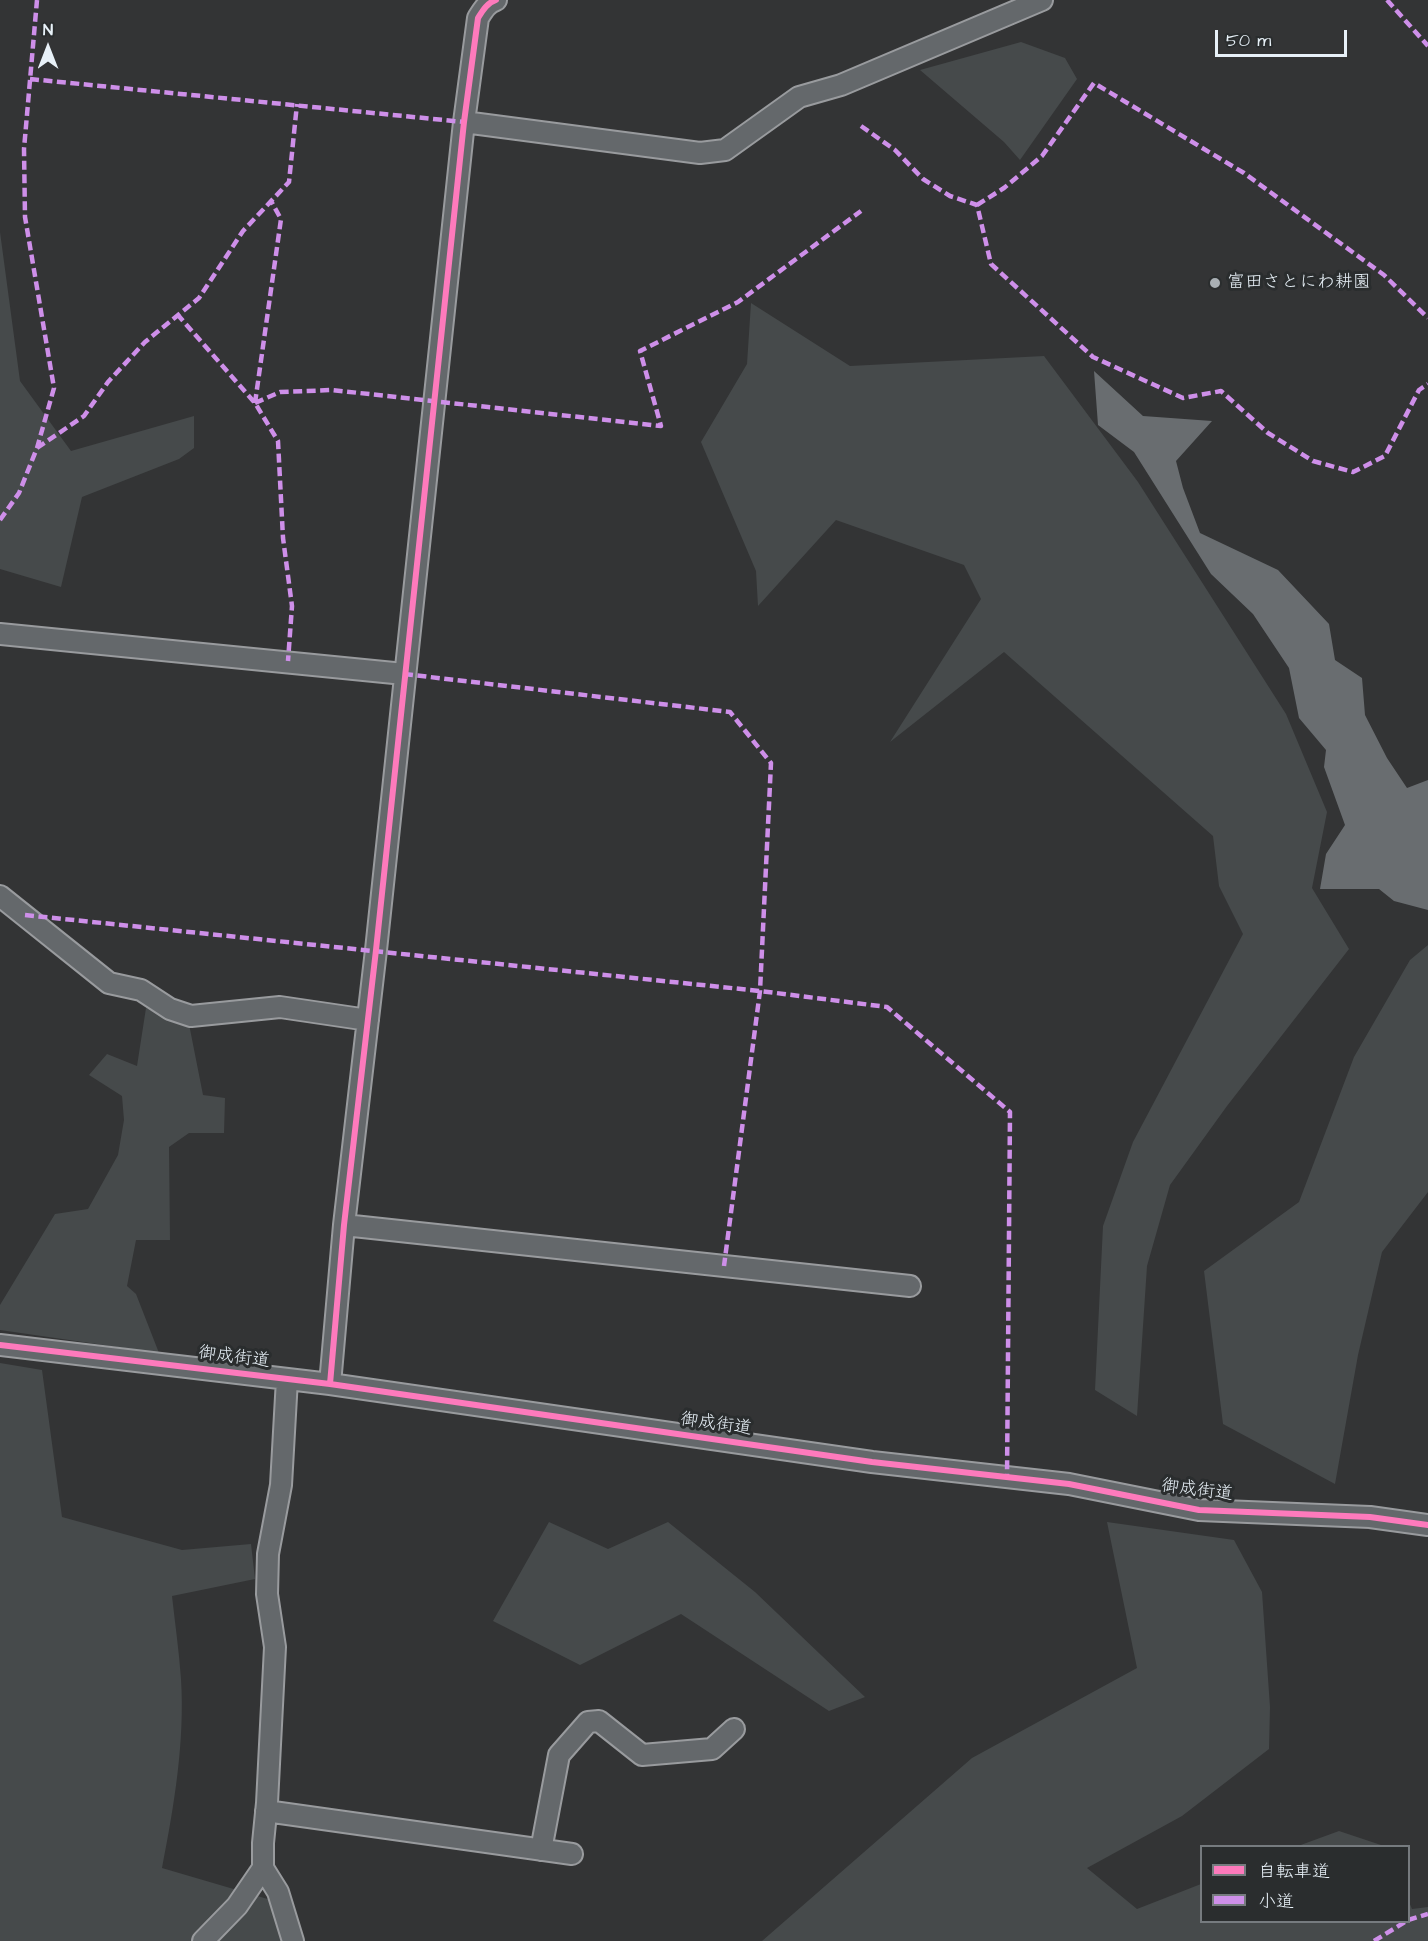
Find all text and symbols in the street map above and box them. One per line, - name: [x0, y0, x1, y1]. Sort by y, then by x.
- north arrow: [18, 18, 78, 78]
- scale bar: [1218, 18, 1350, 56]
- text: N: [43, 19, 53, 41]
- text: 50 m: [1226, 28, 1271, 53]
- place label: 富田さとにわ耕園: [1227, 272, 1371, 294]
- marker: 富田さとにわ耕園: [1208, 276, 1222, 290]
- street label: 御成街道: [197, 1343, 271, 1373]
- street label: 御成街道: [679, 1409, 753, 1441]
- street label: 御成街道: [1160, 1476, 1234, 1506]
- legend: [1200, 1845, 1410, 1923]
- text: 自転車道: [1258, 1859, 1330, 1884]
- text: 小道: [1258, 1889, 1294, 1914]

